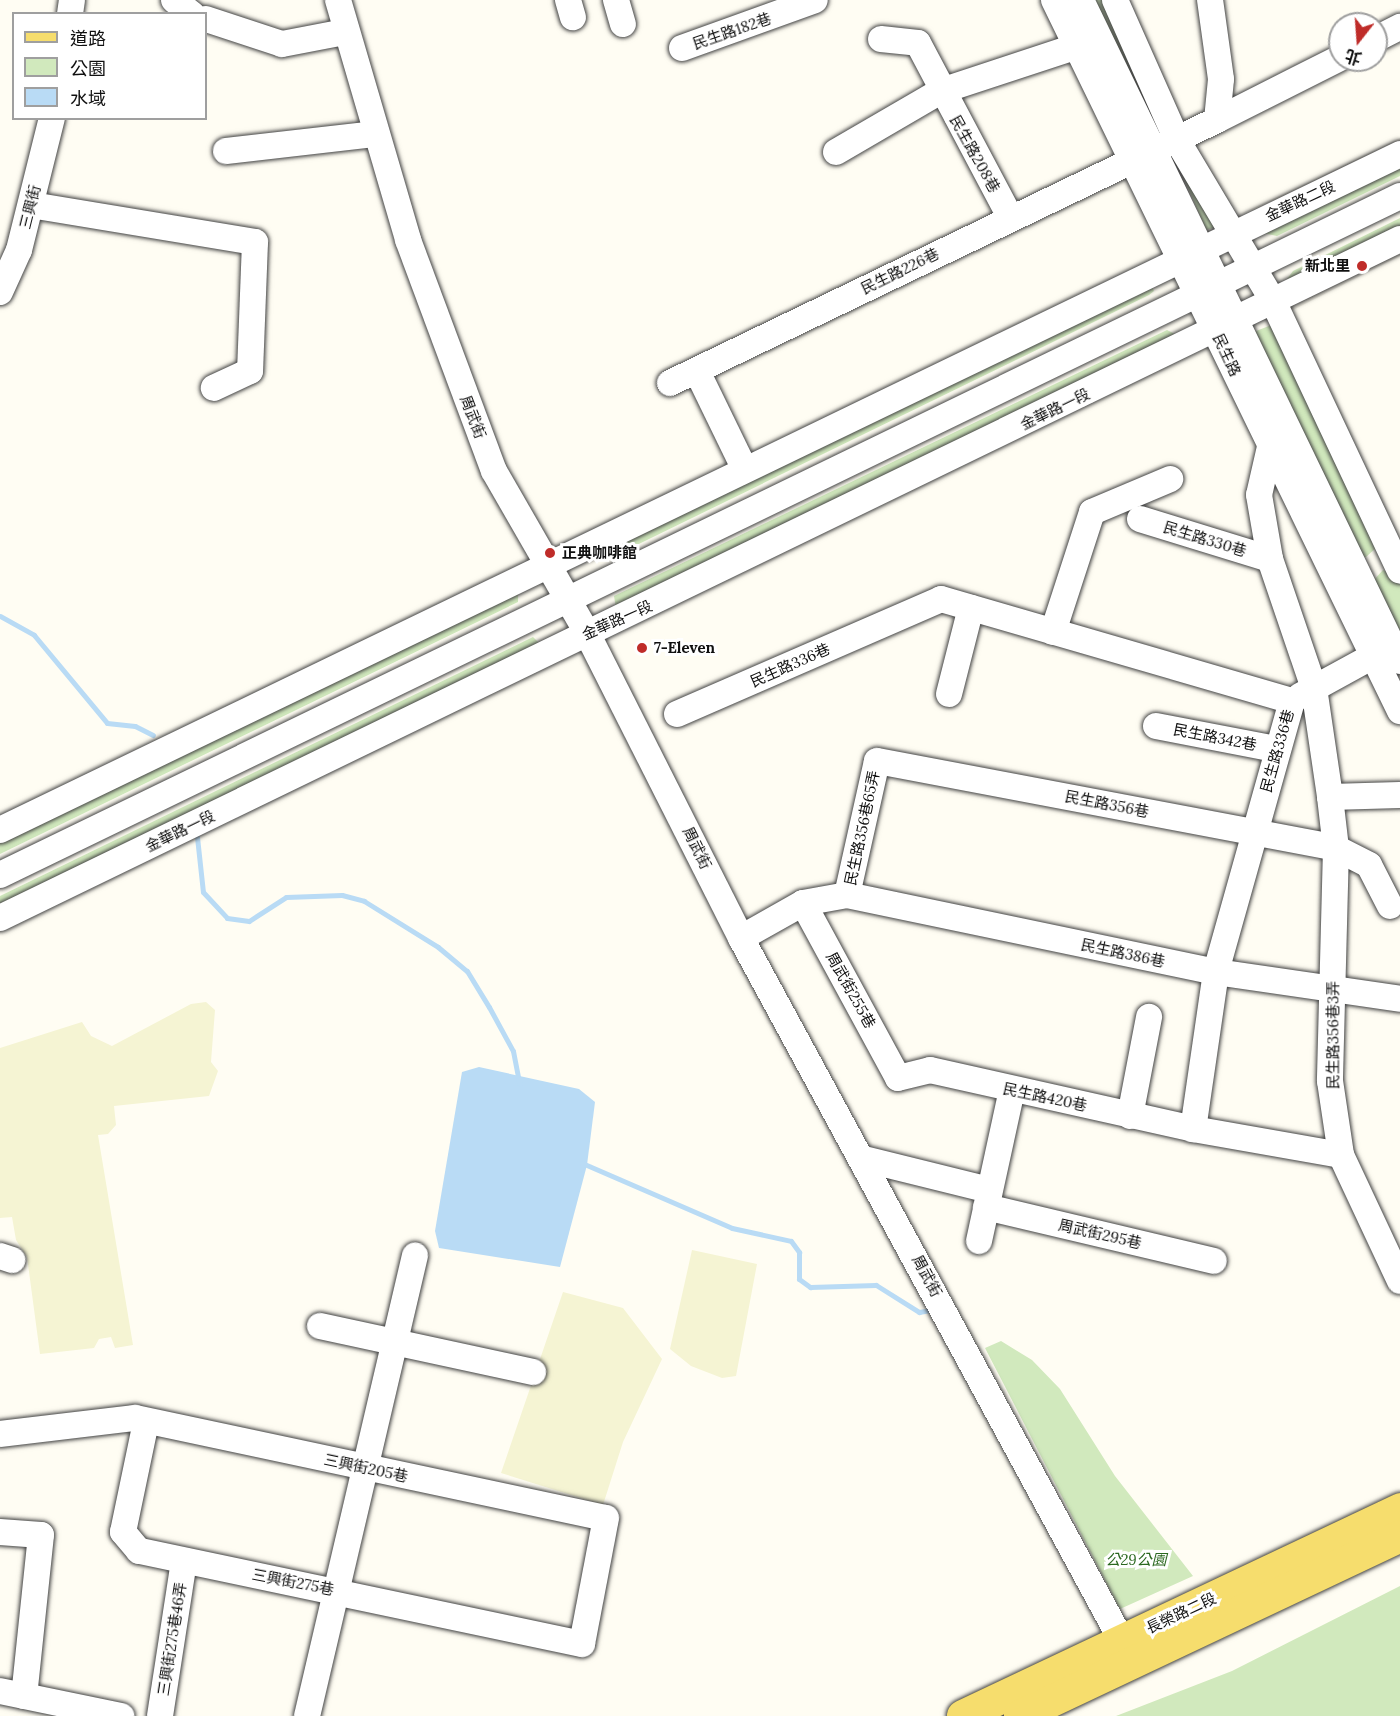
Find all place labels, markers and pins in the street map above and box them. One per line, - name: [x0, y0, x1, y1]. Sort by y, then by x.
- place label: 新北里: [1305, 257, 1350, 275]
- marker: 新北里: [1355, 259, 1369, 273]
- place label: 正典咖啡館: [562, 544, 637, 562]
- marker: 正典咖啡館: [543, 546, 557, 560]
- place label: 7-Eleven: [654, 639, 715, 657]
- marker: 7-Eleven: [635, 641, 649, 655]

